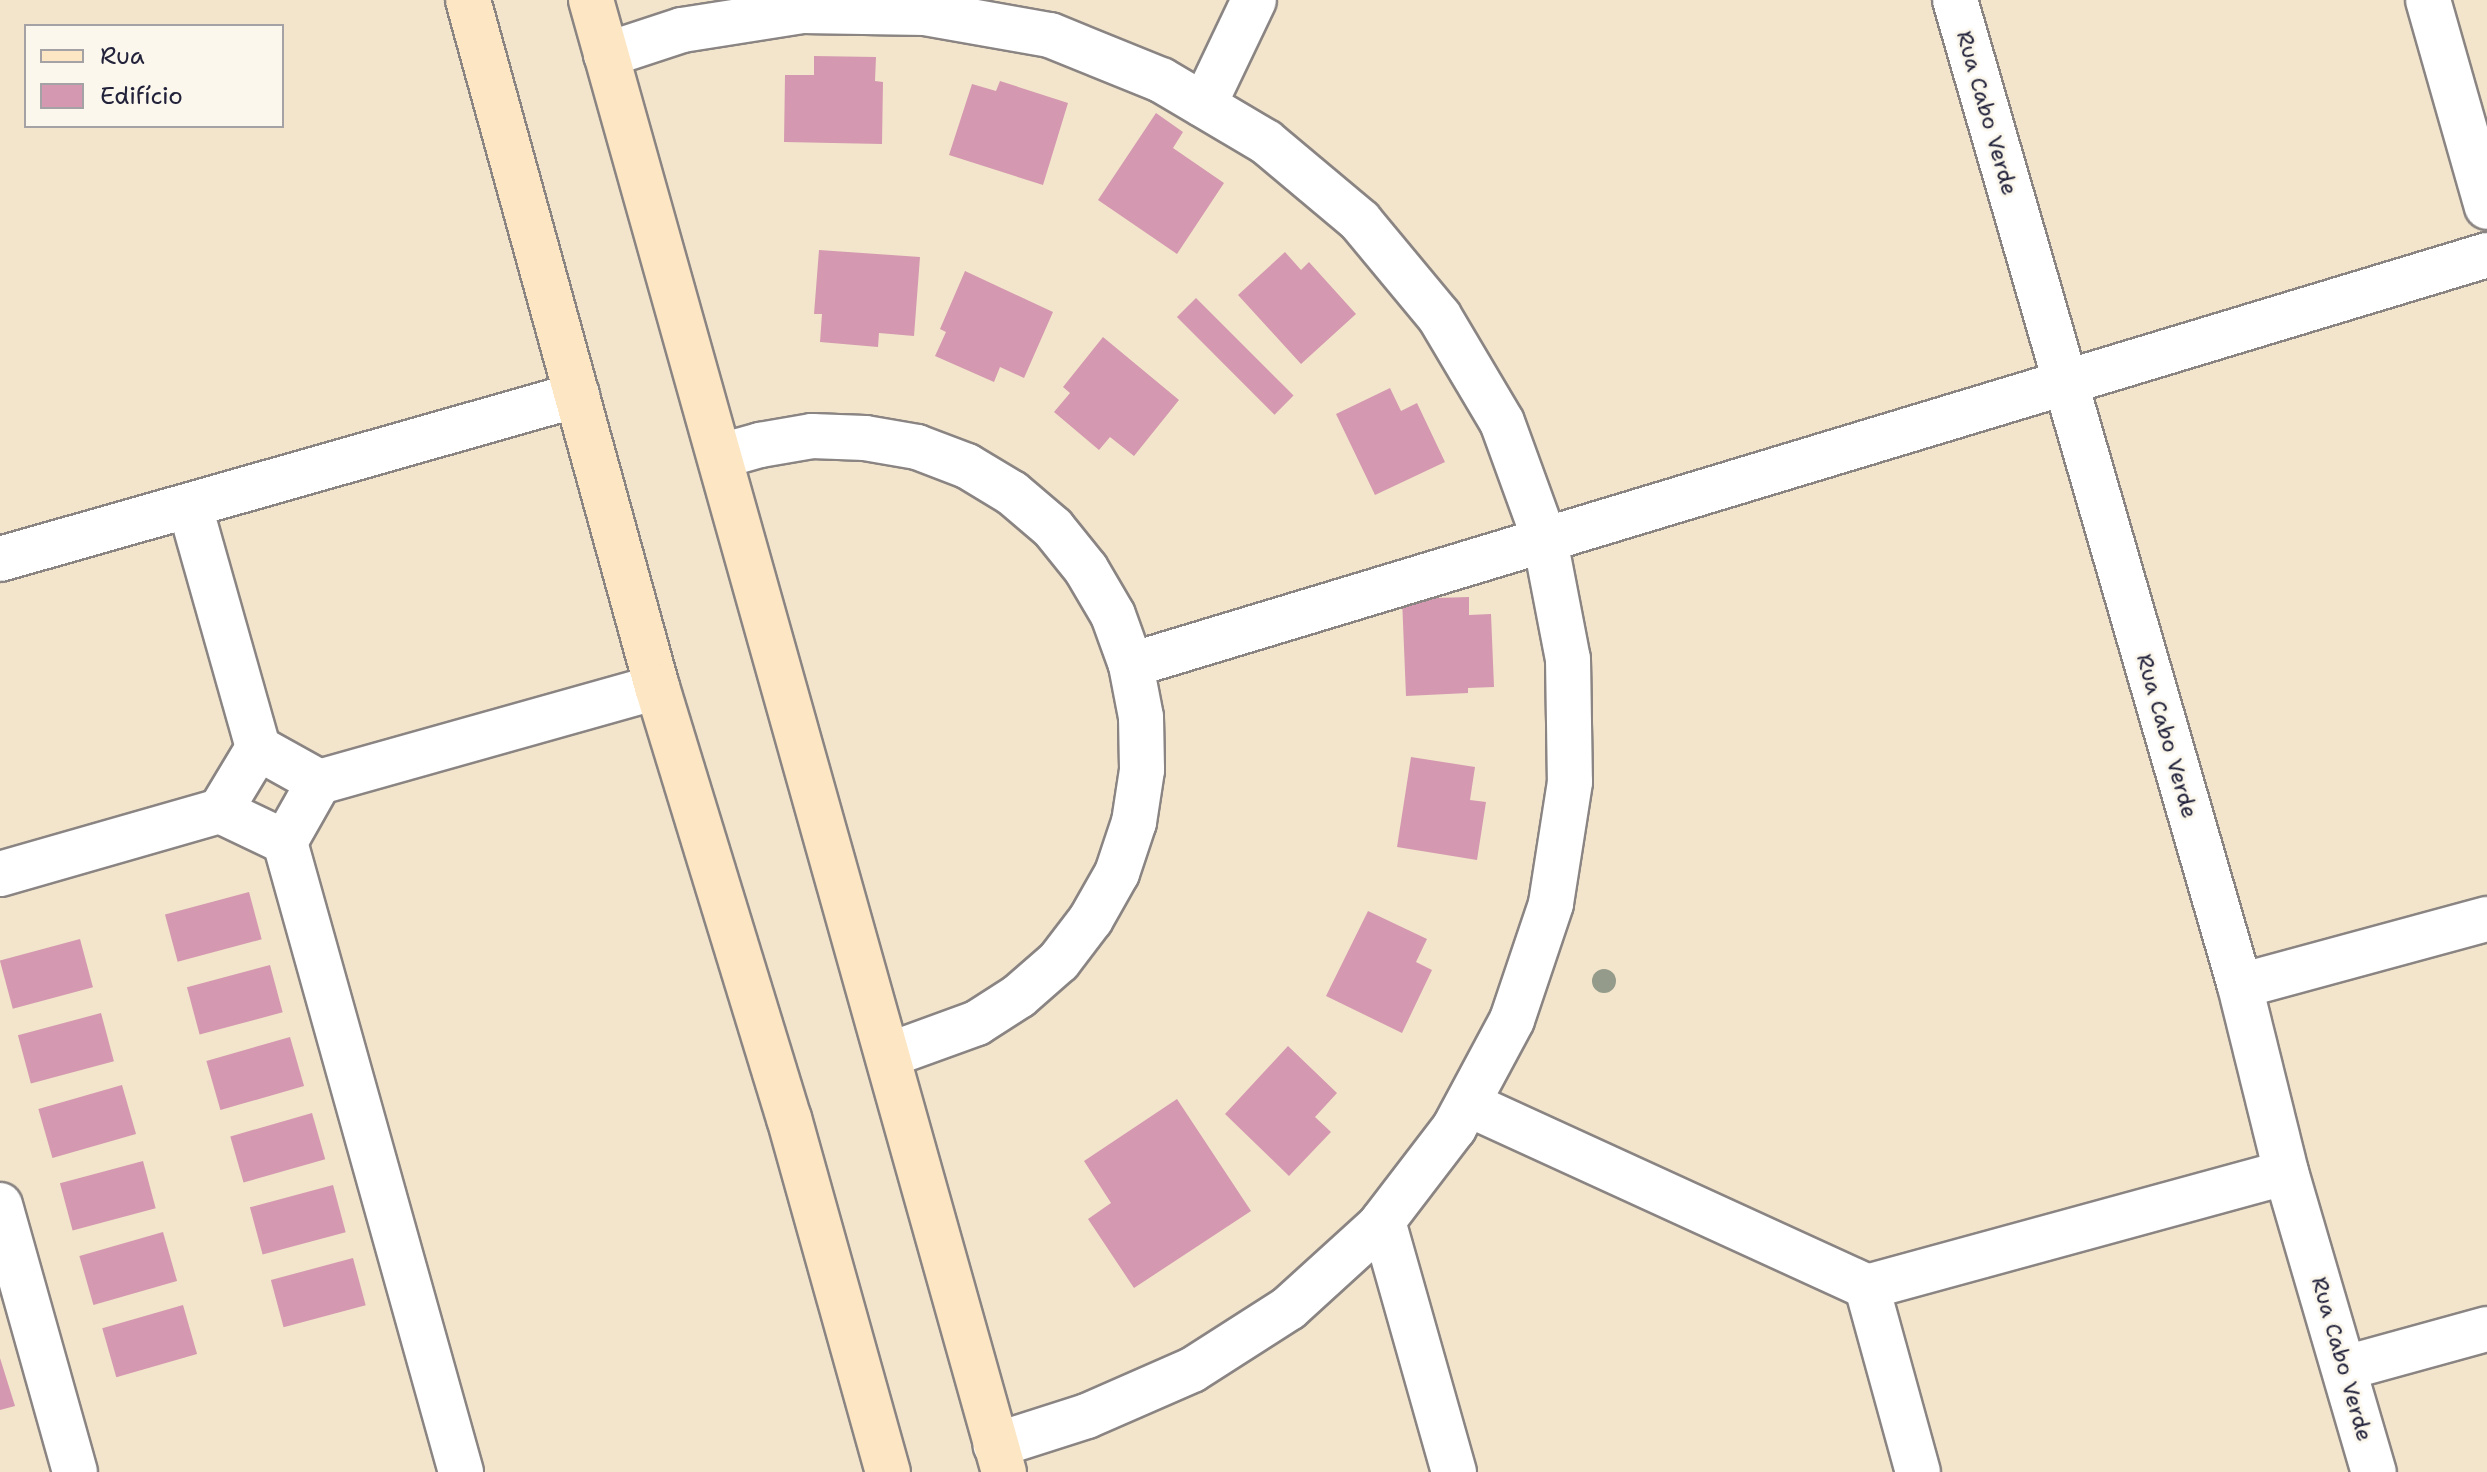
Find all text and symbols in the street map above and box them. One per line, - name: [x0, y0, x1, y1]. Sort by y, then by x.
- legend: [24, 24, 284, 128]
- street label: Rua Cabo Verde: [1951, 28, 2023, 198]
- text: Rua: [100, 40, 145, 72]
- text: Edifício: [100, 80, 183, 112]
- street label: Rua Cabo Verde: [2131, 651, 2203, 821]
- street label: Rua Cabo Verde: [2306, 1274, 2378, 1444]

